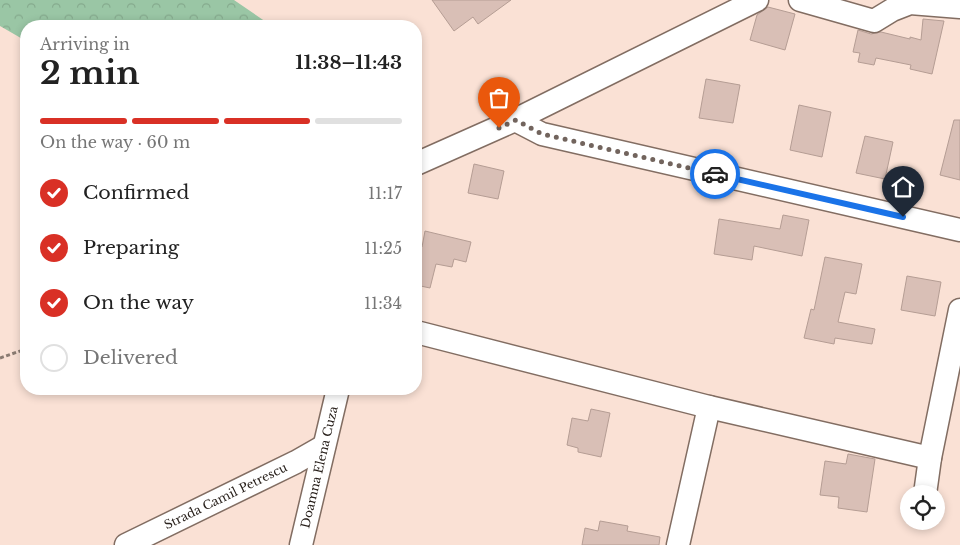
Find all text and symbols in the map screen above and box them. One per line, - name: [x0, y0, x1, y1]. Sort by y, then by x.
- text: Arriving in: [40, 34, 130, 54]
- text: 11:38–11:43: [295, 51, 402, 74]
- text: 2 min: [40, 53, 140, 93]
- pin: [478, 77, 520, 128]
- icon: bag: [485, 84, 513, 112]
- text: On the way · 60 m: [40, 132, 190, 152]
- courier: [690, 149, 740, 199]
- icon: car: [701, 160, 729, 188]
- pin: [882, 166, 924, 217]
- icon: home: [889, 173, 917, 201]
- icon: check: [40, 179, 68, 207]
- text: Confirmed: [83, 181, 189, 204]
- text: 11:17: [368, 183, 402, 203]
- icon: check: [40, 234, 68, 262]
- text: Preparing: [83, 236, 179, 259]
- text: 11:25: [364, 238, 402, 258]
- icon: check: [40, 289, 68, 317]
- text: On the way: [83, 291, 194, 314]
- text: 11:34: [364, 293, 402, 313]
- text: Delivered: [83, 346, 178, 369]
- street label: Doamna Elena Cuza: [297, 404, 341, 530]
- street label: Strada Camil Petrescu: [162, 459, 290, 532]
- map controls: [900, 485, 945, 530]
- button: locate: [900, 485, 945, 530]

